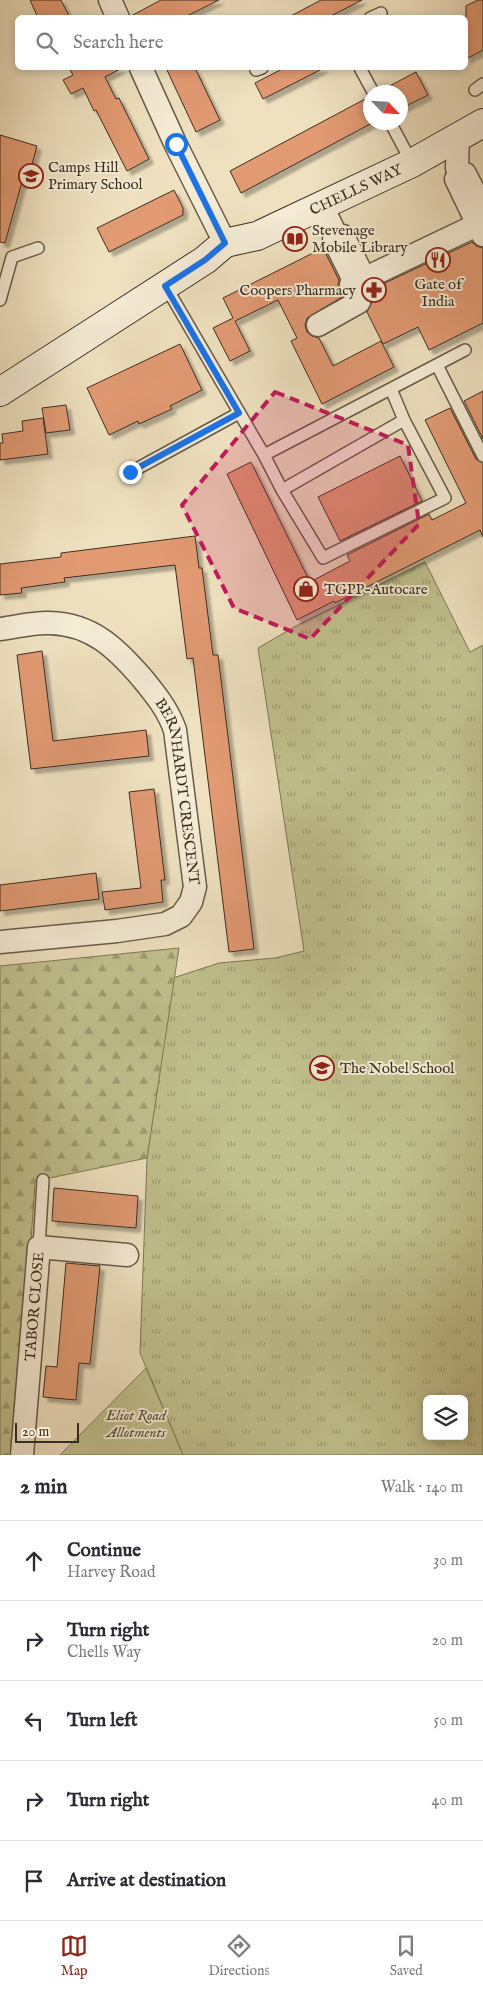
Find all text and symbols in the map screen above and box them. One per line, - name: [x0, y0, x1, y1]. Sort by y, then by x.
- search box: [15, 15, 468, 70]
- icon: search: [33, 29, 61, 57]
- text: Search here: [73, 31, 164, 55]
- north arrow: [363, 85, 408, 130]
- route start: [165, 133, 188, 156]
- place label: Camps Hill Primary School: [48, 158, 144, 194]
- street label: CHELLS WAY: [307, 160, 406, 220]
- school or university icon: Camps Hill Primary School: [18, 163, 44, 189]
- place label: Stevenage Mobile Library: [312, 221, 408, 257]
- library icon: Stevenage Mobile Library: [282, 226, 308, 252]
- restaurant icon: Gate of India: [425, 247, 451, 273]
- place label: Gate of India: [414, 275, 464, 311]
- pharmacy icon: Coopers Pharmacy: [361, 277, 387, 303]
- place label: Coopers Pharmacy: [240, 281, 357, 300]
- route end: [119, 461, 142, 484]
- shop icon: TGPP-Autocare: [293, 576, 319, 602]
- place label: TGPP-Autocare: [324, 580, 428, 599]
- street label: BERNHARDT CRESCENT: [151, 695, 204, 886]
- school or university icon: The Nobel School: [309, 1055, 335, 1081]
- place label: The Nobel School: [340, 1059, 455, 1078]
- street label: TABOR CLOSE: [21, 1251, 49, 1362]
- map controls: [423, 1395, 468, 1440]
- button: layers: [423, 1395, 468, 1440]
- park label: Eliot Road Allotments: [104, 1406, 167, 1442]
- scale bar: [15, 1420, 79, 1443]
- text: 20 m: [22, 1423, 49, 1441]
- text: 2 min: [20, 1474, 67, 1501]
- text: Walk · 140 m: [381, 1478, 463, 1498]
- text: Continue: [67, 1539, 141, 1563]
- icon: ahead: [20, 1547, 48, 1575]
- text: 30 m: [433, 1551, 463, 1571]
- text: Harvey Road: [67, 1563, 155, 1583]
- text: Turn right: [67, 1619, 149, 1643]
- icon: right: [20, 1627, 48, 1655]
- text: 20 m: [432, 1631, 463, 1651]
- text: Chells Way: [67, 1643, 141, 1663]
- icon: left: [20, 1707, 48, 1735]
- text: Turn left: [67, 1709, 138, 1733]
- text: 50 m: [434, 1711, 463, 1731]
- icon: right: [20, 1787, 48, 1815]
- text: Turn right: [67, 1789, 149, 1813]
- text: 40 m: [431, 1791, 463, 1811]
- icon: arrive: [20, 1867, 48, 1895]
- text: Arrive at destination: [67, 1869, 226, 1893]
- tab: Map: [60, 1932, 88, 1980]
- tab: Directions: [208, 1932, 269, 1980]
- tab: Saved: [390, 1932, 423, 1980]

